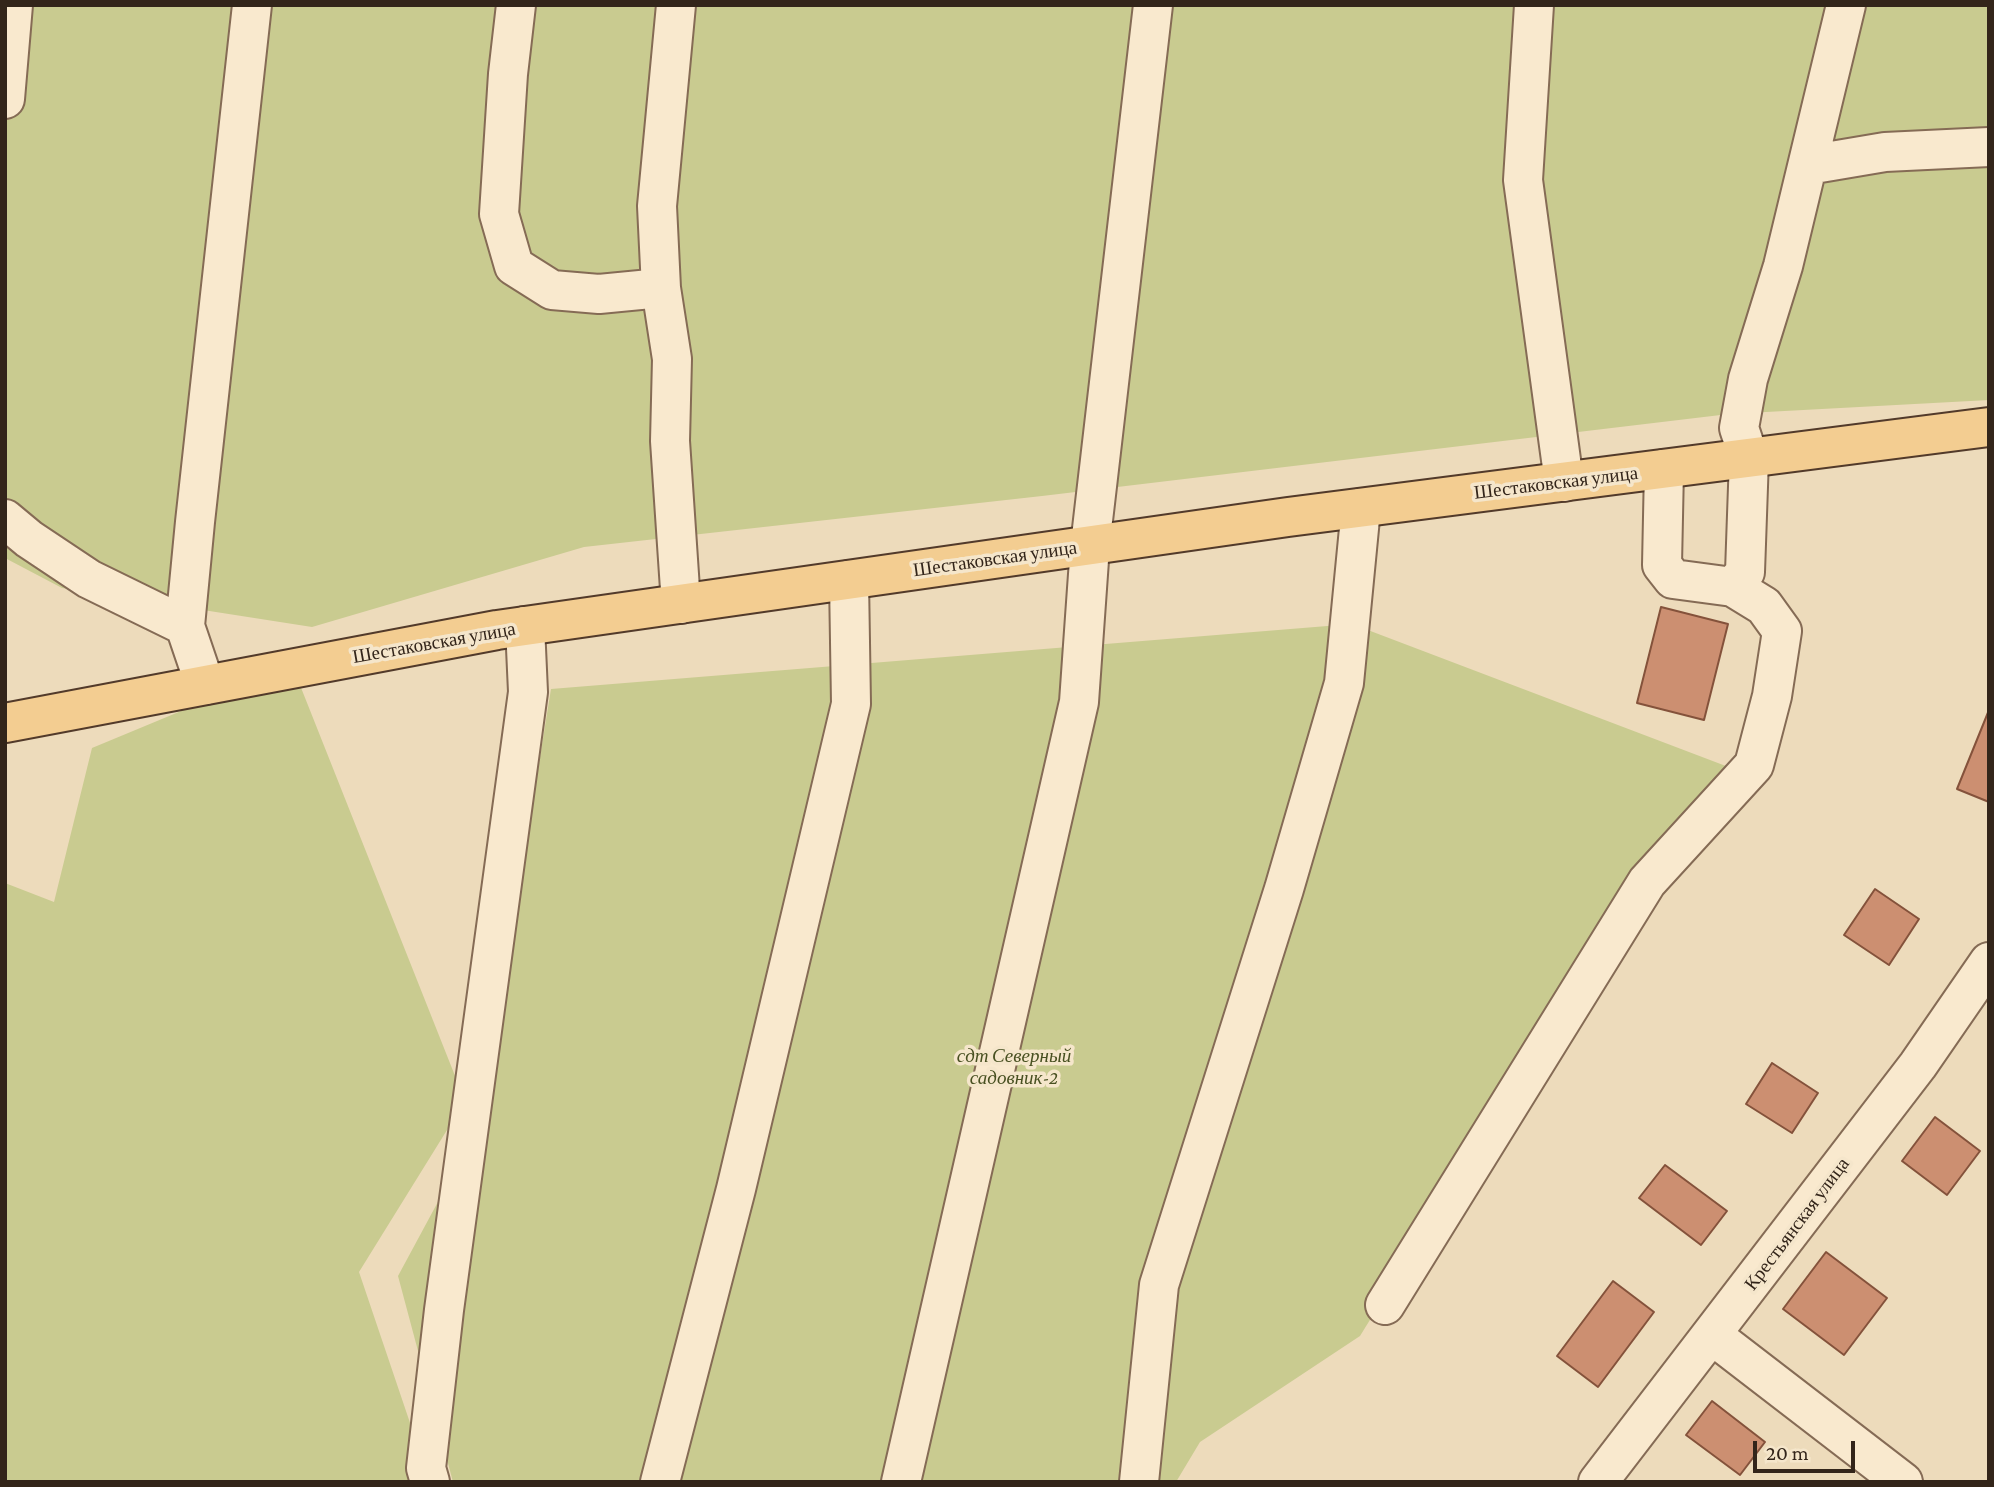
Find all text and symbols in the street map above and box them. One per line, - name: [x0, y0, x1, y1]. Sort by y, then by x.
- street label: Шестаковская улица: [1473, 462, 1639, 504]
- street label: Шестаковская улица: [912, 536, 1078, 582]
- street label: Шестаковская улица: [351, 617, 517, 669]
- park label: сдт Северный садовник-2: [957, 1045, 1071, 1089]
- street label: Крестьянская улица: [1740, 1153, 1854, 1295]
- scale bar: [1756, 1428, 1857, 1472]
- text: 20 m: [1766, 1441, 1809, 1465]

